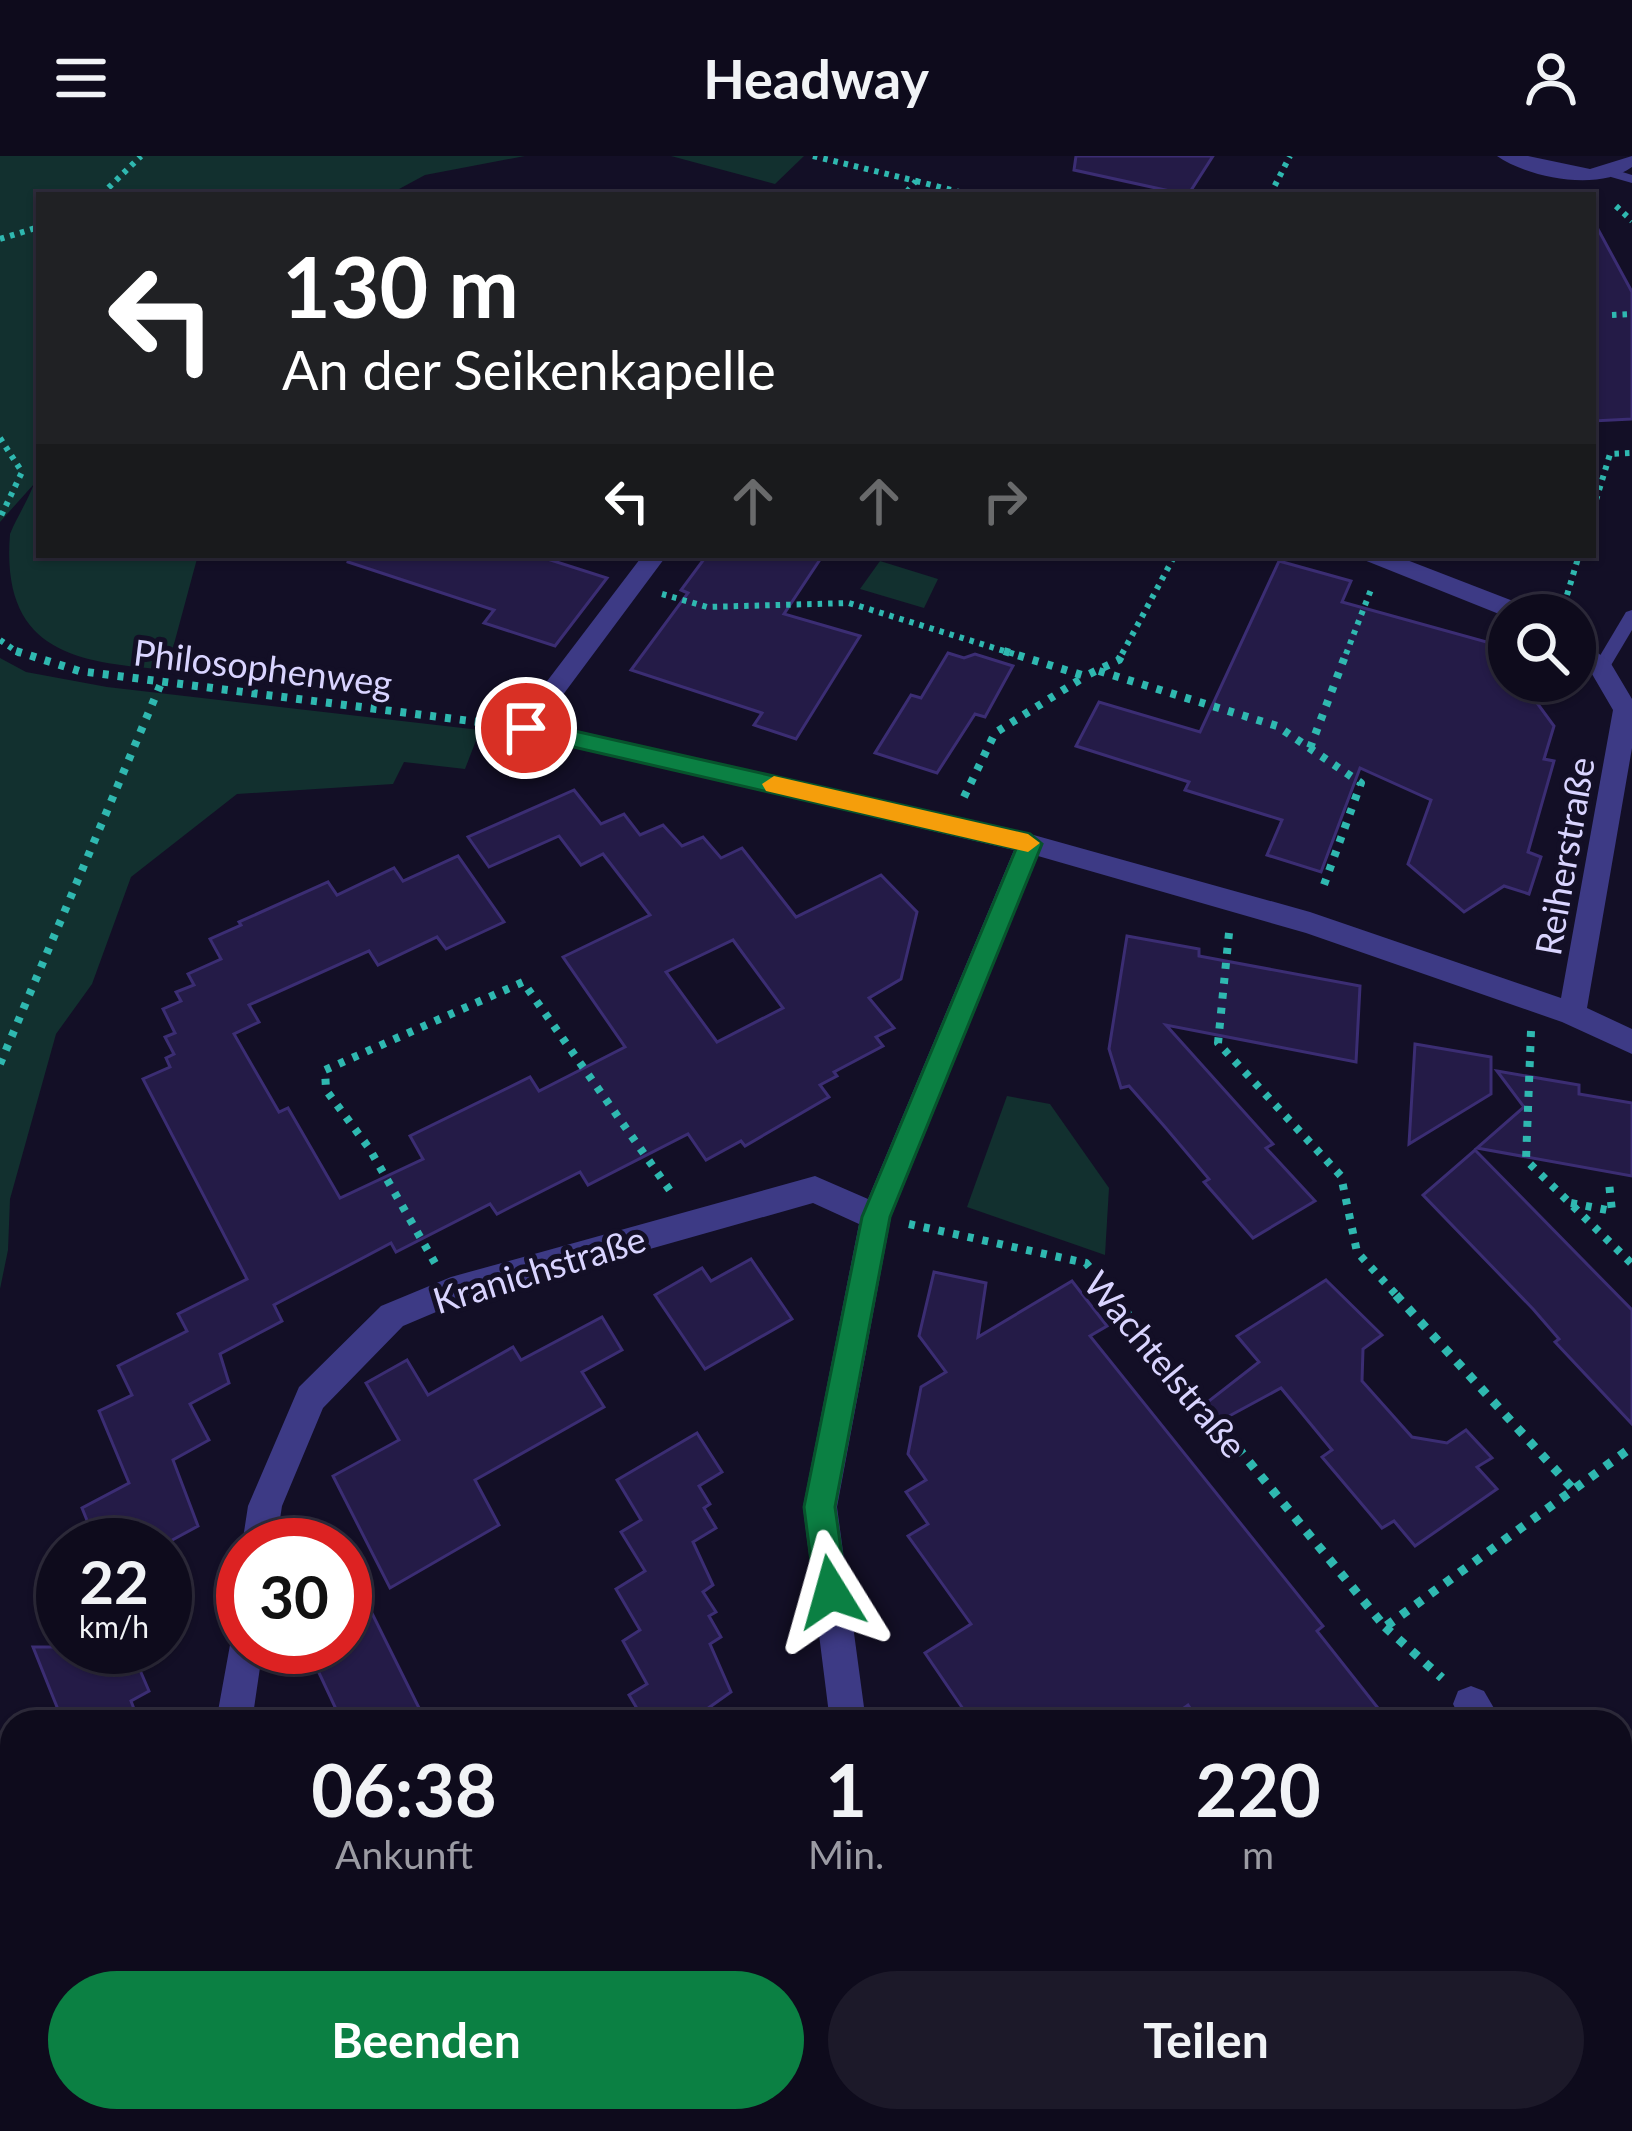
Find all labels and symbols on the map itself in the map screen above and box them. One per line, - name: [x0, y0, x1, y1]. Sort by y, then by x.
- street label: Philosophenweg: [131, 629, 395, 705]
- pin: [475, 677, 577, 779]
- street label: Reiherstraße: [1525, 754, 1603, 958]
- street label: Kranichstraße: [428, 1216, 650, 1322]
- street label: Wachtelstraße: [1075, 1262, 1257, 1466]
- speed limit sign: 30: [216, 1518, 372, 1674]
- position arrow: [768, 1529, 894, 1655]

